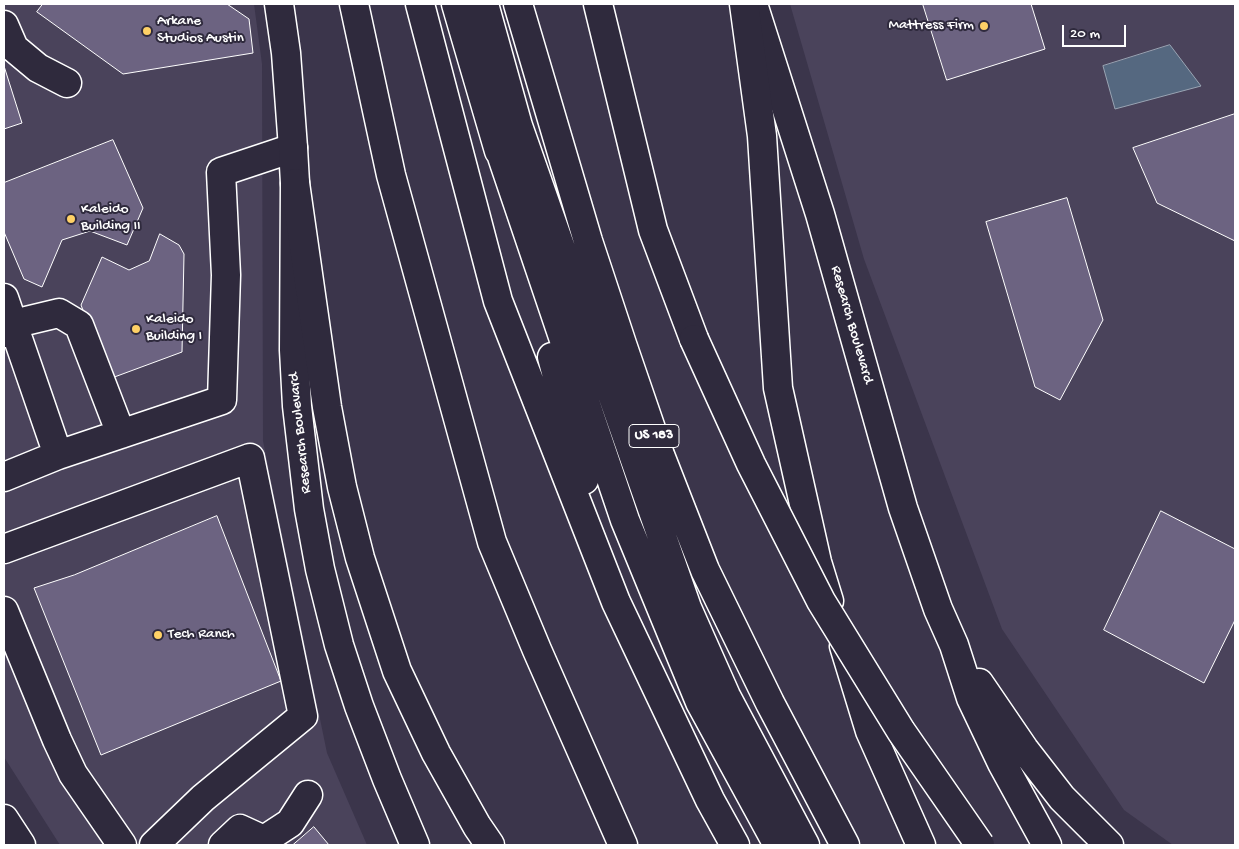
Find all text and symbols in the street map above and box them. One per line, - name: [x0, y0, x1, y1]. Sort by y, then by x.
- place label: Arkane Studios Austin: [157, 13, 244, 48]
- scale bar: [1064, 15, 1128, 47]
- place label: Mattress Firm: [888, 17, 974, 35]
- marker: Mattress Firm: [978, 20, 990, 32]
- marker: Arkane Studios Austin: [141, 25, 153, 37]
- text: 20 m: [1070, 25, 1100, 43]
- place label: Kaleido Building II: [81, 201, 141, 236]
- marker: Kaleido Building II: [65, 213, 77, 225]
- street label: Research Boulevard: [826, 264, 876, 386]
- place label: Kaleido Building I: [146, 311, 202, 346]
- marker: Kaleido Building I: [130, 323, 142, 335]
- street label: Research Boulevard: [286, 371, 316, 495]
- road number: US 183: [629, 424, 679, 448]
- place label: Tech Ranch: [168, 626, 235, 644]
- marker: Tech Ranch: [152, 629, 164, 641]

